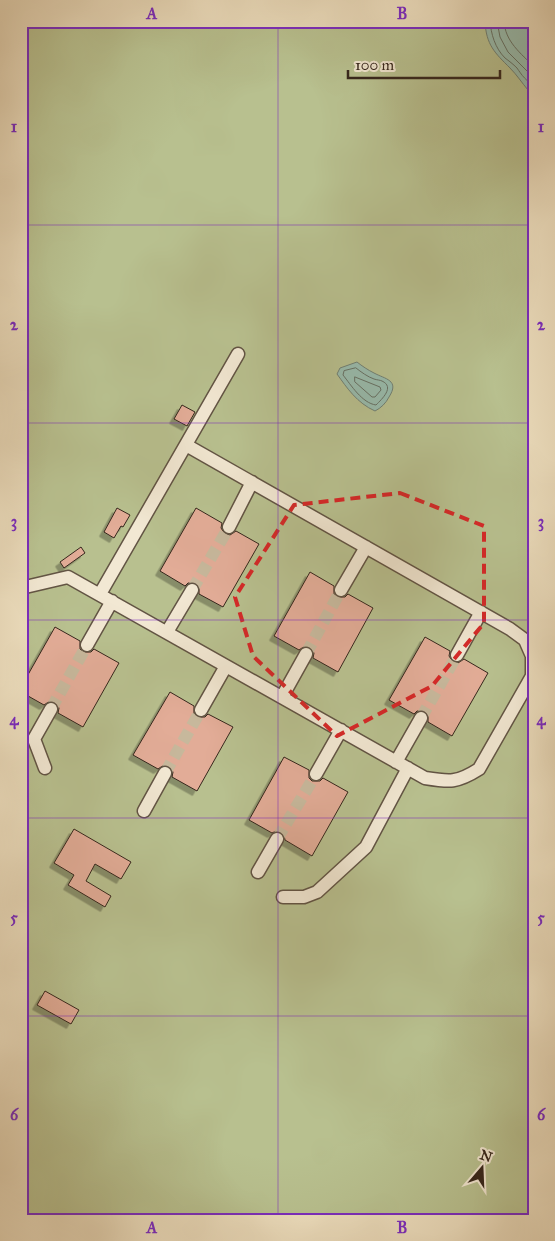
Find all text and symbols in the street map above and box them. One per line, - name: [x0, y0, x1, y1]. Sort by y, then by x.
- text: A: [146, 4, 158, 23]
- text: B: [397, 4, 407, 23]
- scale bar: [348, 48, 500, 80]
- text: 100 m: [355, 56, 395, 74]
- text: 1: [11, 117, 18, 136]
- text: 1: [538, 117, 545, 136]
- text: 2: [10, 315, 19, 334]
- text: 2: [537, 315, 546, 334]
- text: 3: [11, 512, 17, 532]
- text: 3: [538, 512, 544, 532]
- text: 4: [10, 710, 20, 730]
- text: 4: [537, 710, 547, 730]
- text: 5: [10, 908, 18, 927]
- text: 5: [537, 908, 545, 927]
- text: 6: [10, 1105, 19, 1124]
- text: 6: [537, 1105, 546, 1124]
- north arrow: [458, 1144, 508, 1194]
- text: N: [478, 1146, 495, 1166]
- text: A: [146, 1218, 158, 1237]
- text: B: [397, 1218, 407, 1237]

